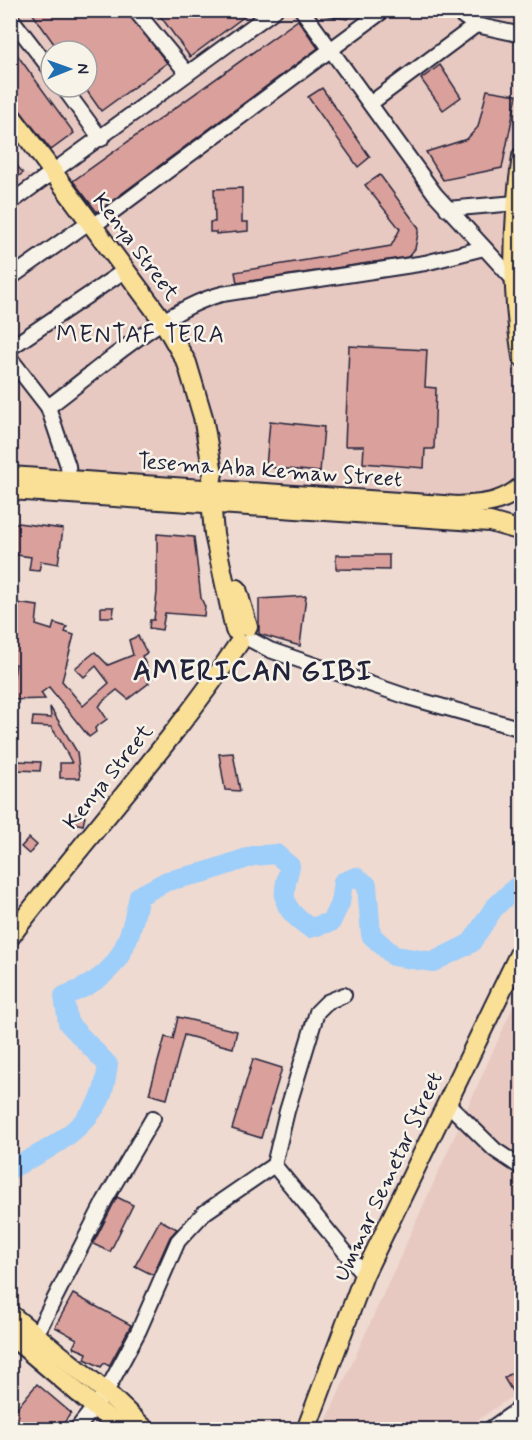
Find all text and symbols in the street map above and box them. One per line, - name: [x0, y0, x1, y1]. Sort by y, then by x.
- north arrow: [39, 39, 99, 99]
- text: N: [72, 63, 93, 74]
- street label: Kenya Street: [86, 188, 185, 307]
- district label: MENTAF TERA: [56, 320, 226, 351]
- street label: Tesema Aba Kemaw Street: [137, 448, 403, 494]
- district label: AMERICAN GIBI: [133, 654, 373, 691]
- street label: Kenya Street: [57, 719, 160, 836]
- street label: Ummar Semetar Street: [328, 1068, 450, 1286]

